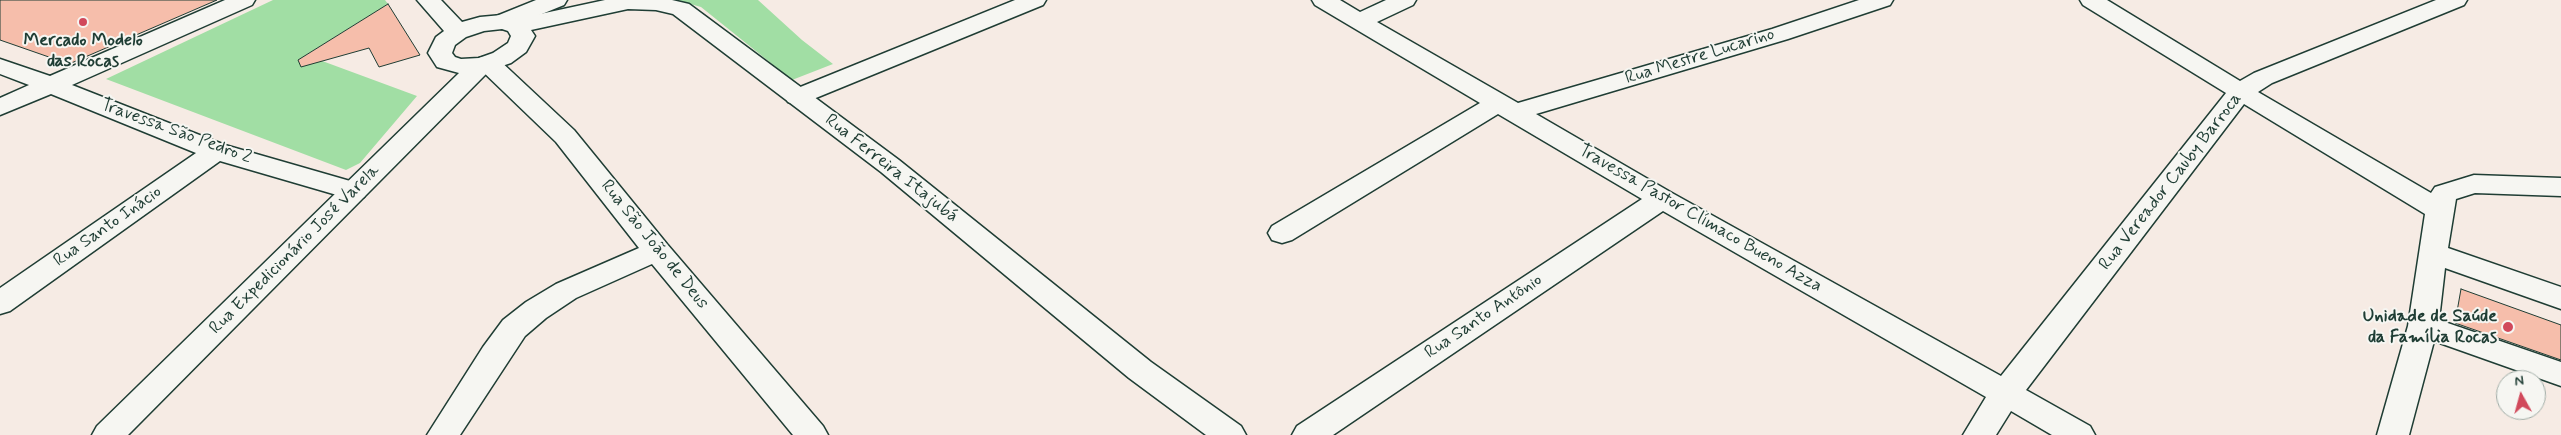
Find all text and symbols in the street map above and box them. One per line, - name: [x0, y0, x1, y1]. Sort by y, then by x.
- marker: Mercado Modelo das Rocas: [77, 16, 89, 28]
- street label: Rua Mestre Lucarino: [1623, 24, 1777, 90]
- place label: Mercado Modelo das Rocas: [23, 30, 143, 72]
- street label: Rua Vereador Cauby Barroca: [2095, 89, 2247, 275]
- street label: Travessa São Pedro 2: [98, 95, 254, 169]
- street label: Rua Ferreira Itajubá: [820, 110, 962, 228]
- street label: Travessa Pastor Clímaco Bueno Azza: [1574, 140, 1826, 298]
- street label: Rua Expedicionário José Varela: [206, 161, 384, 339]
- street label: Rua São João de Deus: [595, 176, 713, 314]
- street label: Rua Santo Inácio: [50, 182, 166, 272]
- street label: Rua Santo Antônio: [1421, 270, 1547, 364]
- place label: Unidade de Saúde da Família Rocas: [2363, 306, 2497, 348]
- marker: Unidade de Saúde da Família Rocas: [2501, 320, 2515, 334]
- north arrow: [2496, 370, 2546, 420]
- text: N: [2514, 372, 2525, 391]

